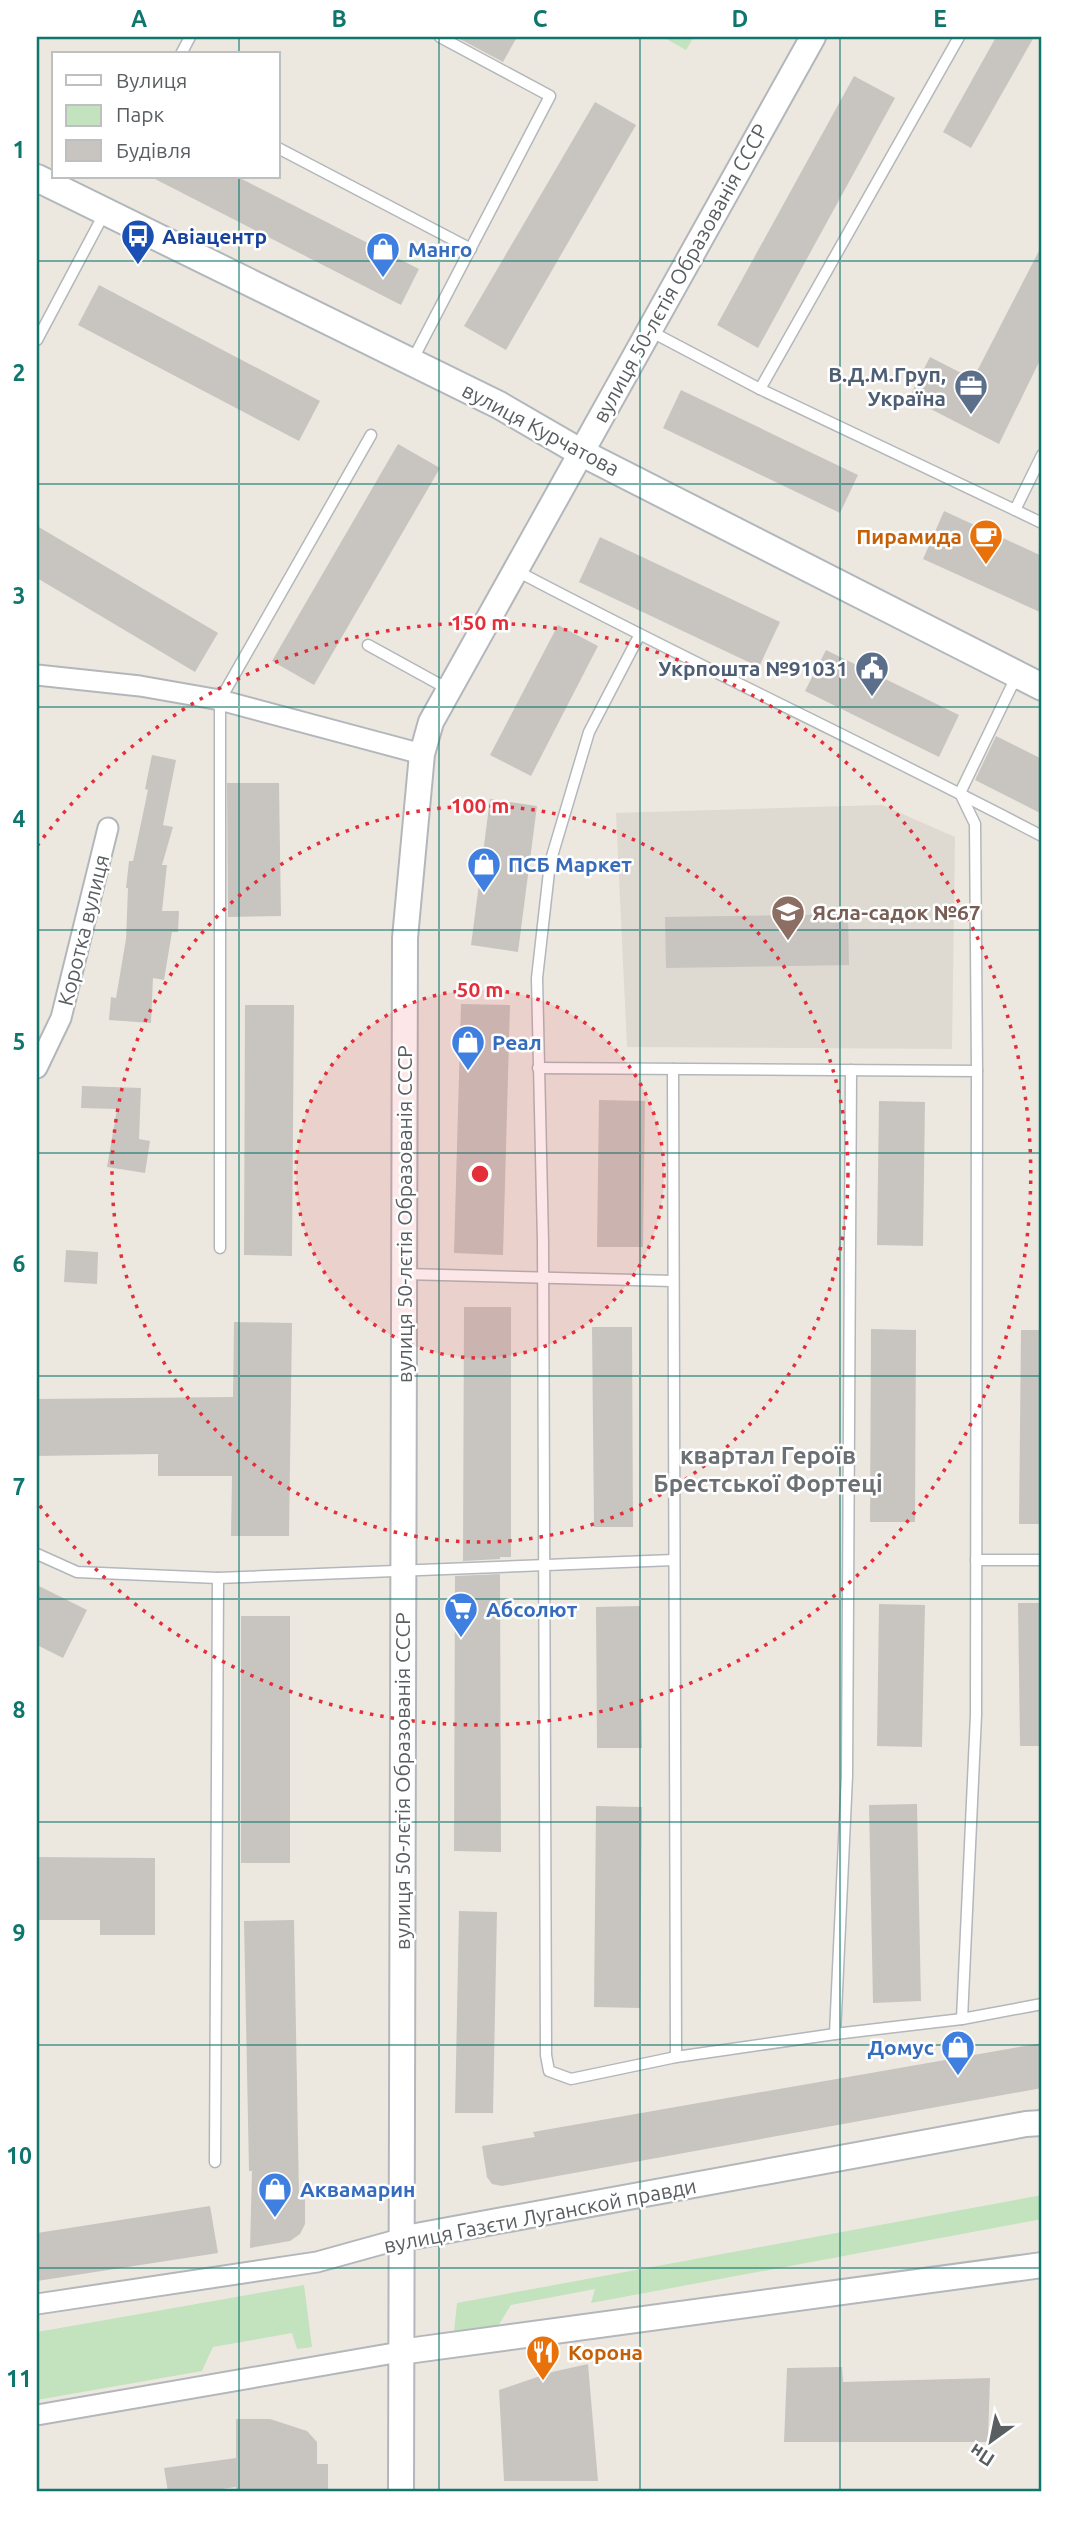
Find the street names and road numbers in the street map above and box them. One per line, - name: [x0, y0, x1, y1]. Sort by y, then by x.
- street label: вулиця 50-лєтія Образованія СССР: [588, 119, 772, 427]
- street label: вулиця Курчатова: [458, 377, 624, 481]
- street label: Коротка вулиця: [53, 852, 113, 1008]
- street label: вулиця 50-лєтія Образованія СССР: [392, 1045, 416, 1383]
- street label: вулиця 50-лєтія Образованія СССР: [390, 1612, 414, 1950]
- street label: вулиця Газєти Луганской правди: [382, 2173, 698, 2257]

